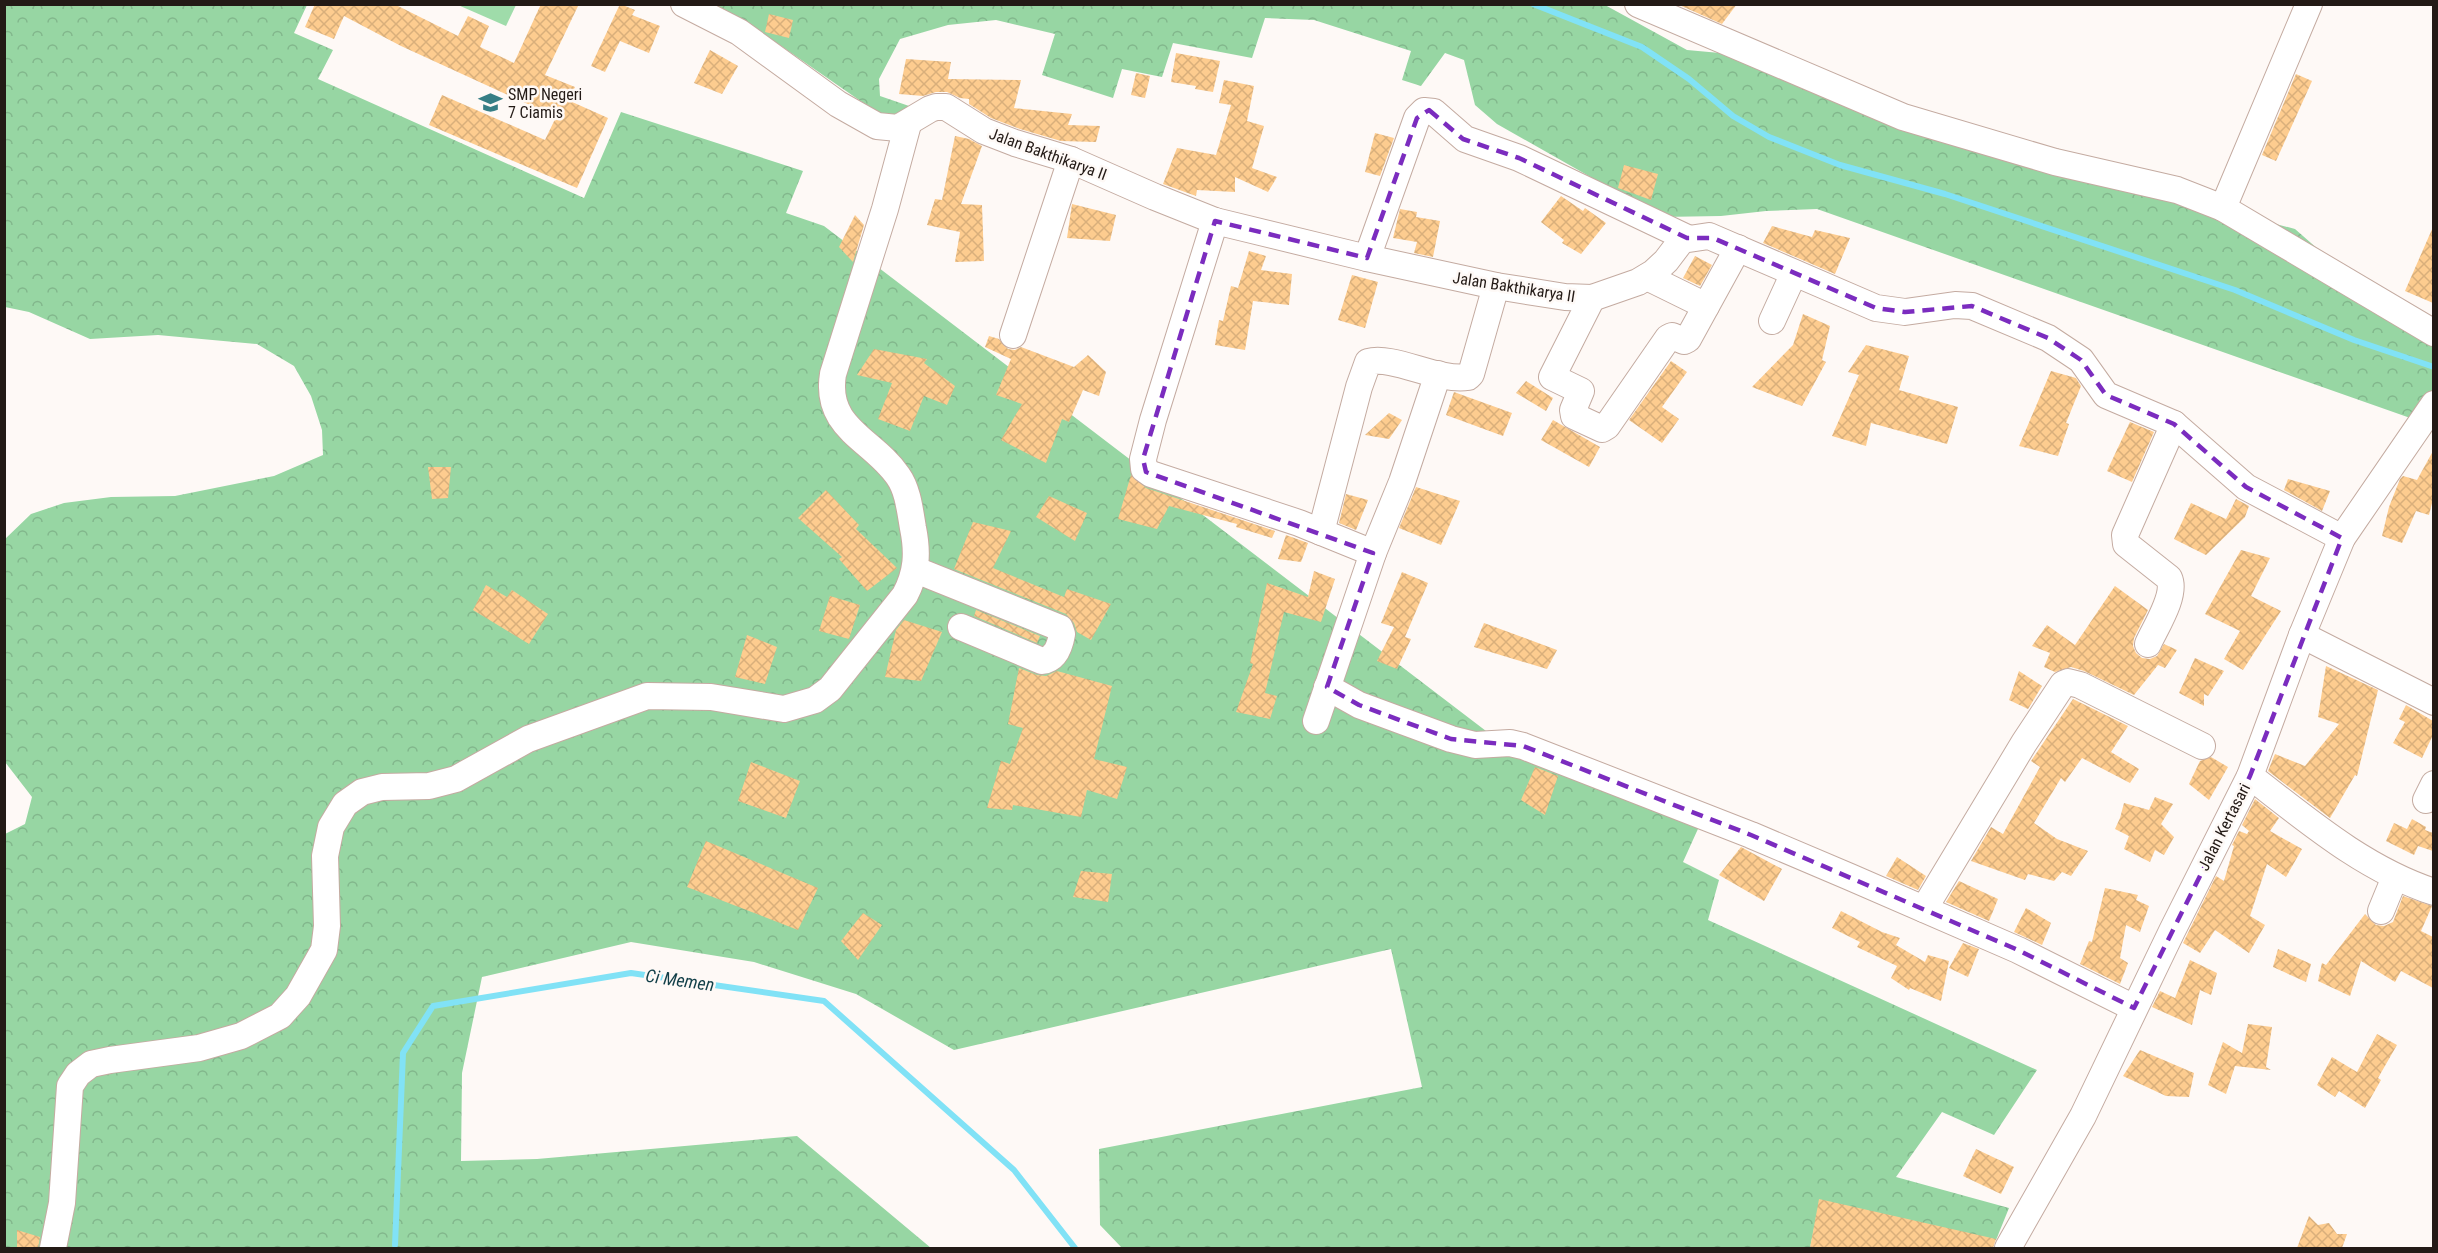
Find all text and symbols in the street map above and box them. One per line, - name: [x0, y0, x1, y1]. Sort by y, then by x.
- place label: SMP Negeri 7 Ciamis: [508, 85, 582, 122]
- school or university icon: SMP Negeri 7 Ciamis: [477, 90, 503, 116]
- street label: Jalan Bakthikarya II: [987, 124, 1109, 184]
- street label: Jalan Bakthikarya II: [1451, 268, 1577, 306]
- street label: Jalan Kertasari: [2194, 780, 2254, 874]
- water label: Ci Memen: [644, 965, 716, 995]

